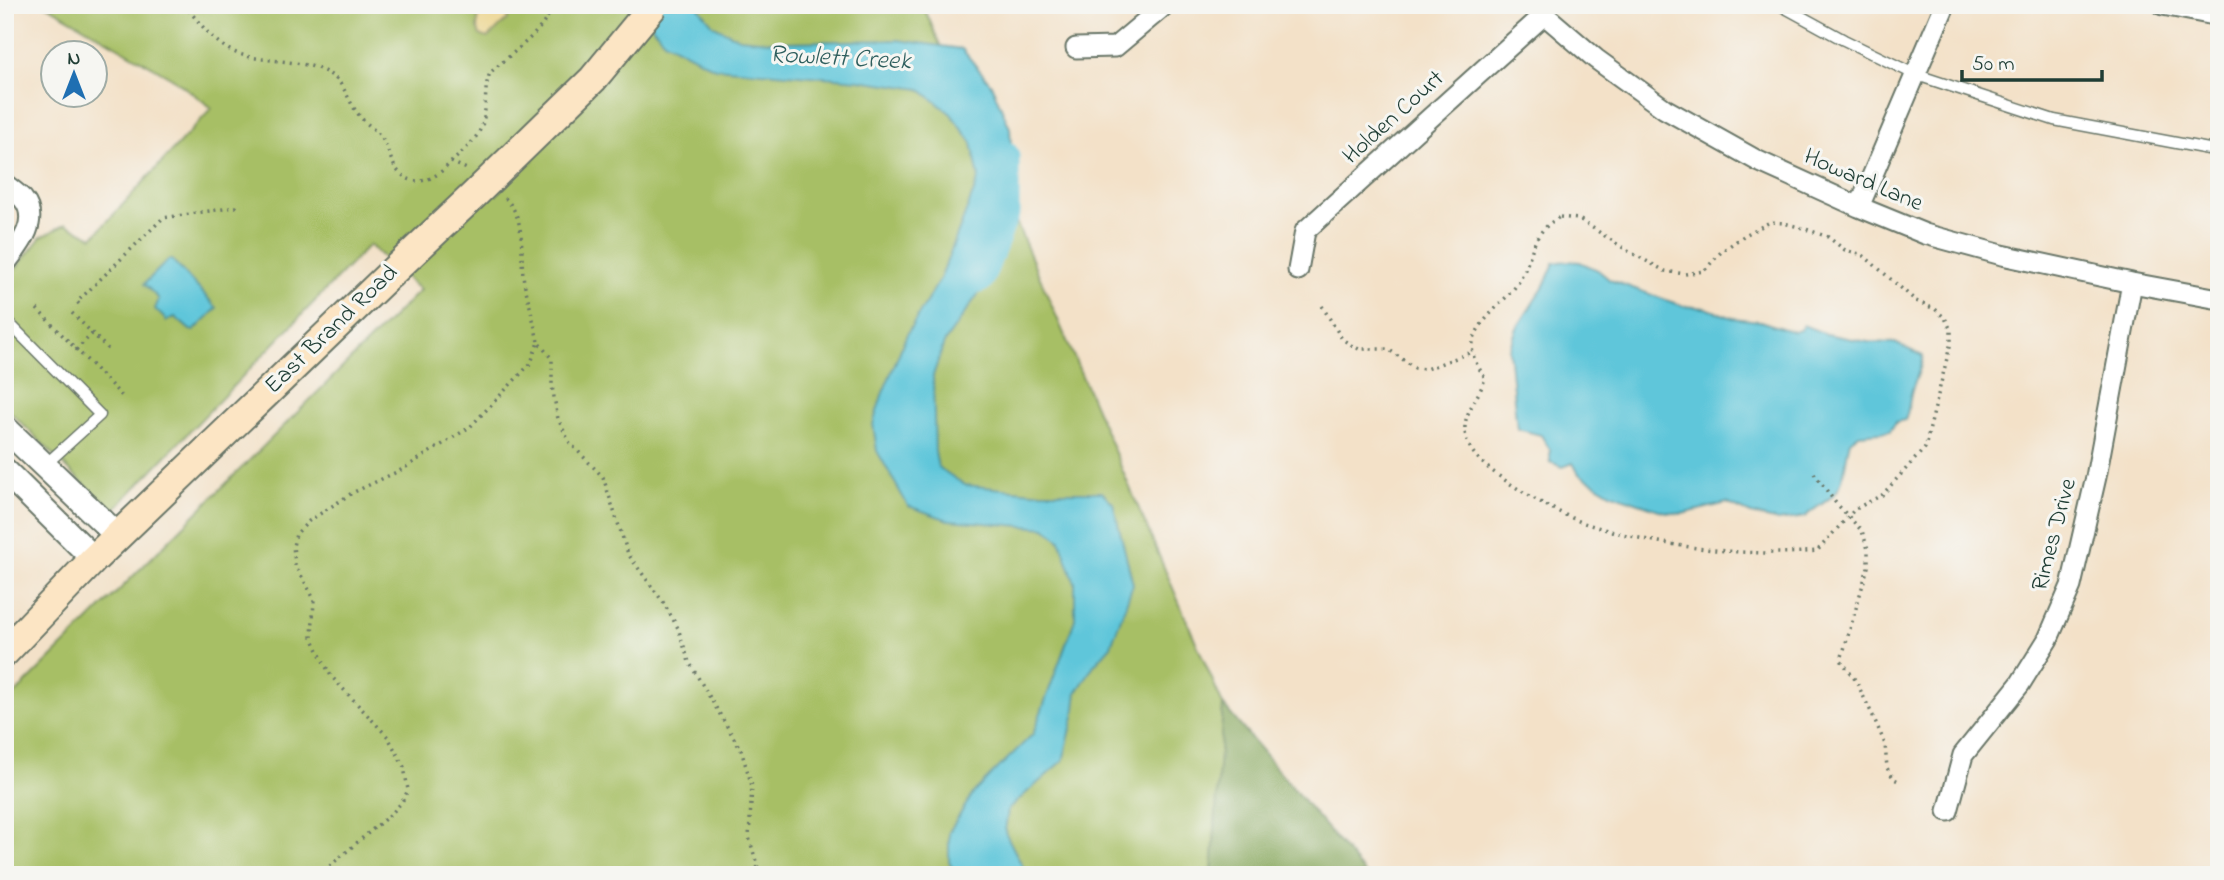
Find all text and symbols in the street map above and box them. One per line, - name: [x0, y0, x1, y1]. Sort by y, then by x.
- water label: Rowlett Creek: [768, 36, 913, 82]
- north arrow: [38, 38, 108, 108]
- scale bar: [1962, 38, 2102, 82]
- text: N: [68, 46, 81, 73]
- text: 50 m: [1972, 50, 2015, 80]
- street label: Holden Court: [1335, 63, 1453, 173]
- street label: Howard Lane: [1798, 140, 1928, 222]
- street label: East Brand Road: [257, 257, 407, 403]
- street label: Rimes Drive: [2023, 475, 2087, 595]

